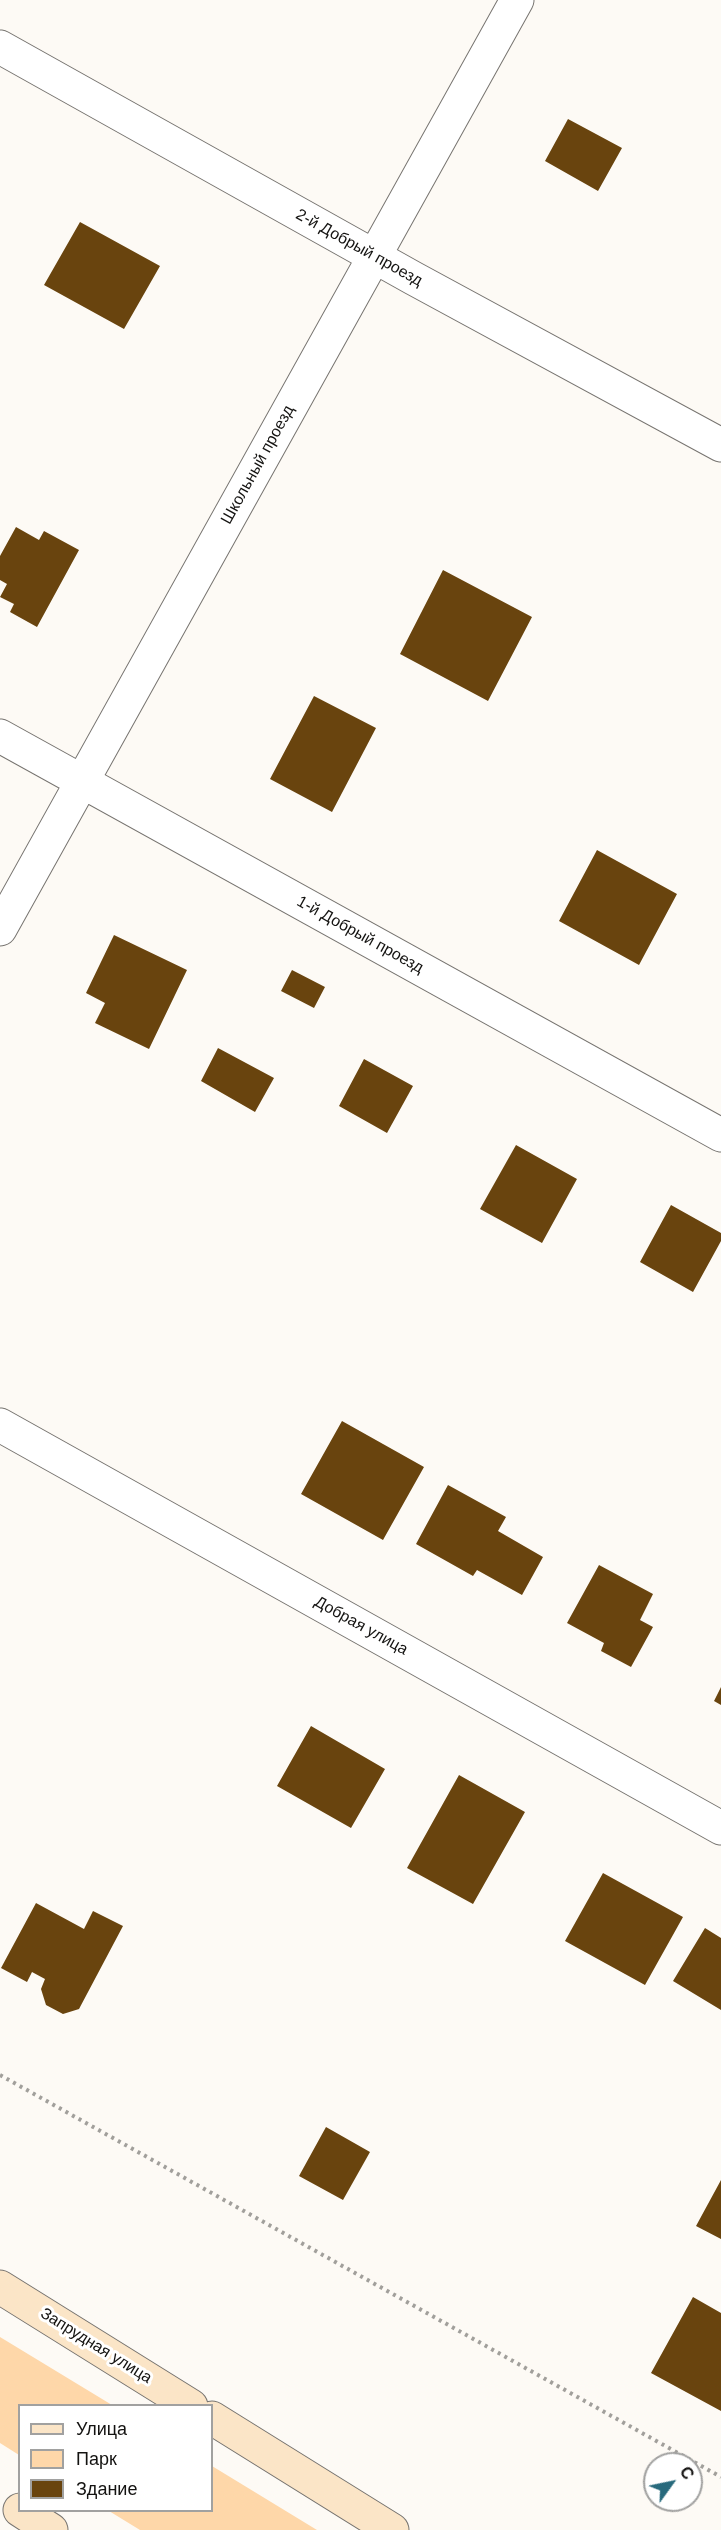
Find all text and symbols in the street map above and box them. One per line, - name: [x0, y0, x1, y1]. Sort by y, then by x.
- street label: 2-й Добрый проезд: [292, 205, 426, 291]
- street label: Школьный проезд: [217, 402, 299, 528]
- street label: 1-й Добрый проезд: [293, 892, 427, 978]
- street label: Добрая улица: [311, 1592, 411, 1660]
- street label: Запрудная улица: [37, 2304, 155, 2388]
- legend: [18, 2404, 213, 2512]
- text: Улица: [76, 2419, 127, 2439]
- text: Парк: [76, 2449, 117, 2469]
- north arrow: [643, 2452, 703, 2512]
- text: С: [677, 2464, 697, 2482]
- text: Здание: [76, 2479, 137, 2499]

